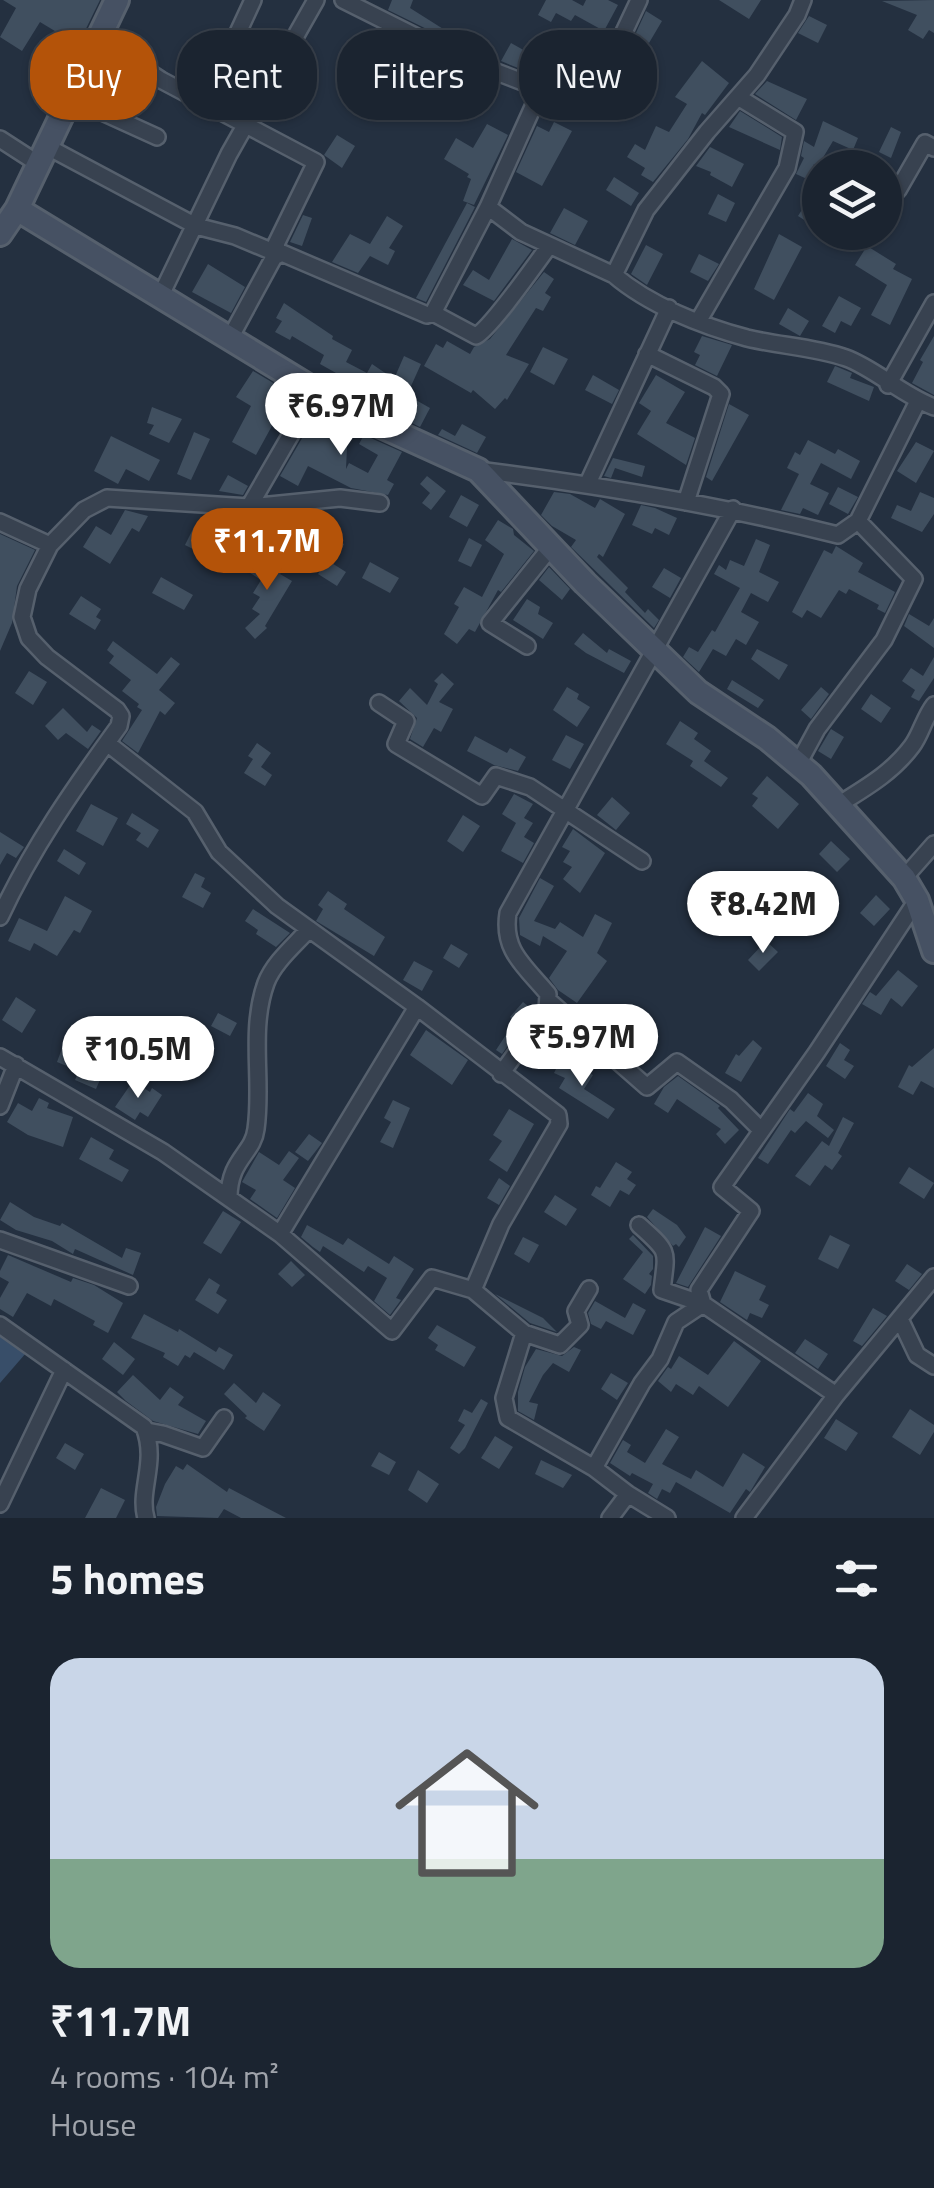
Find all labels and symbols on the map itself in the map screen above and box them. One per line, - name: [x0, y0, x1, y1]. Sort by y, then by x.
- pin: ₹6.97M: [260, 373, 422, 458]
- pin: ₹11.7M: [186, 508, 348, 593]
- pin: ₹8.42M: [682, 871, 844, 956]
- pin: ₹5.97M: [501, 1004, 663, 1089]
- pin: ₹10.5M: [57, 1016, 219, 1101]

